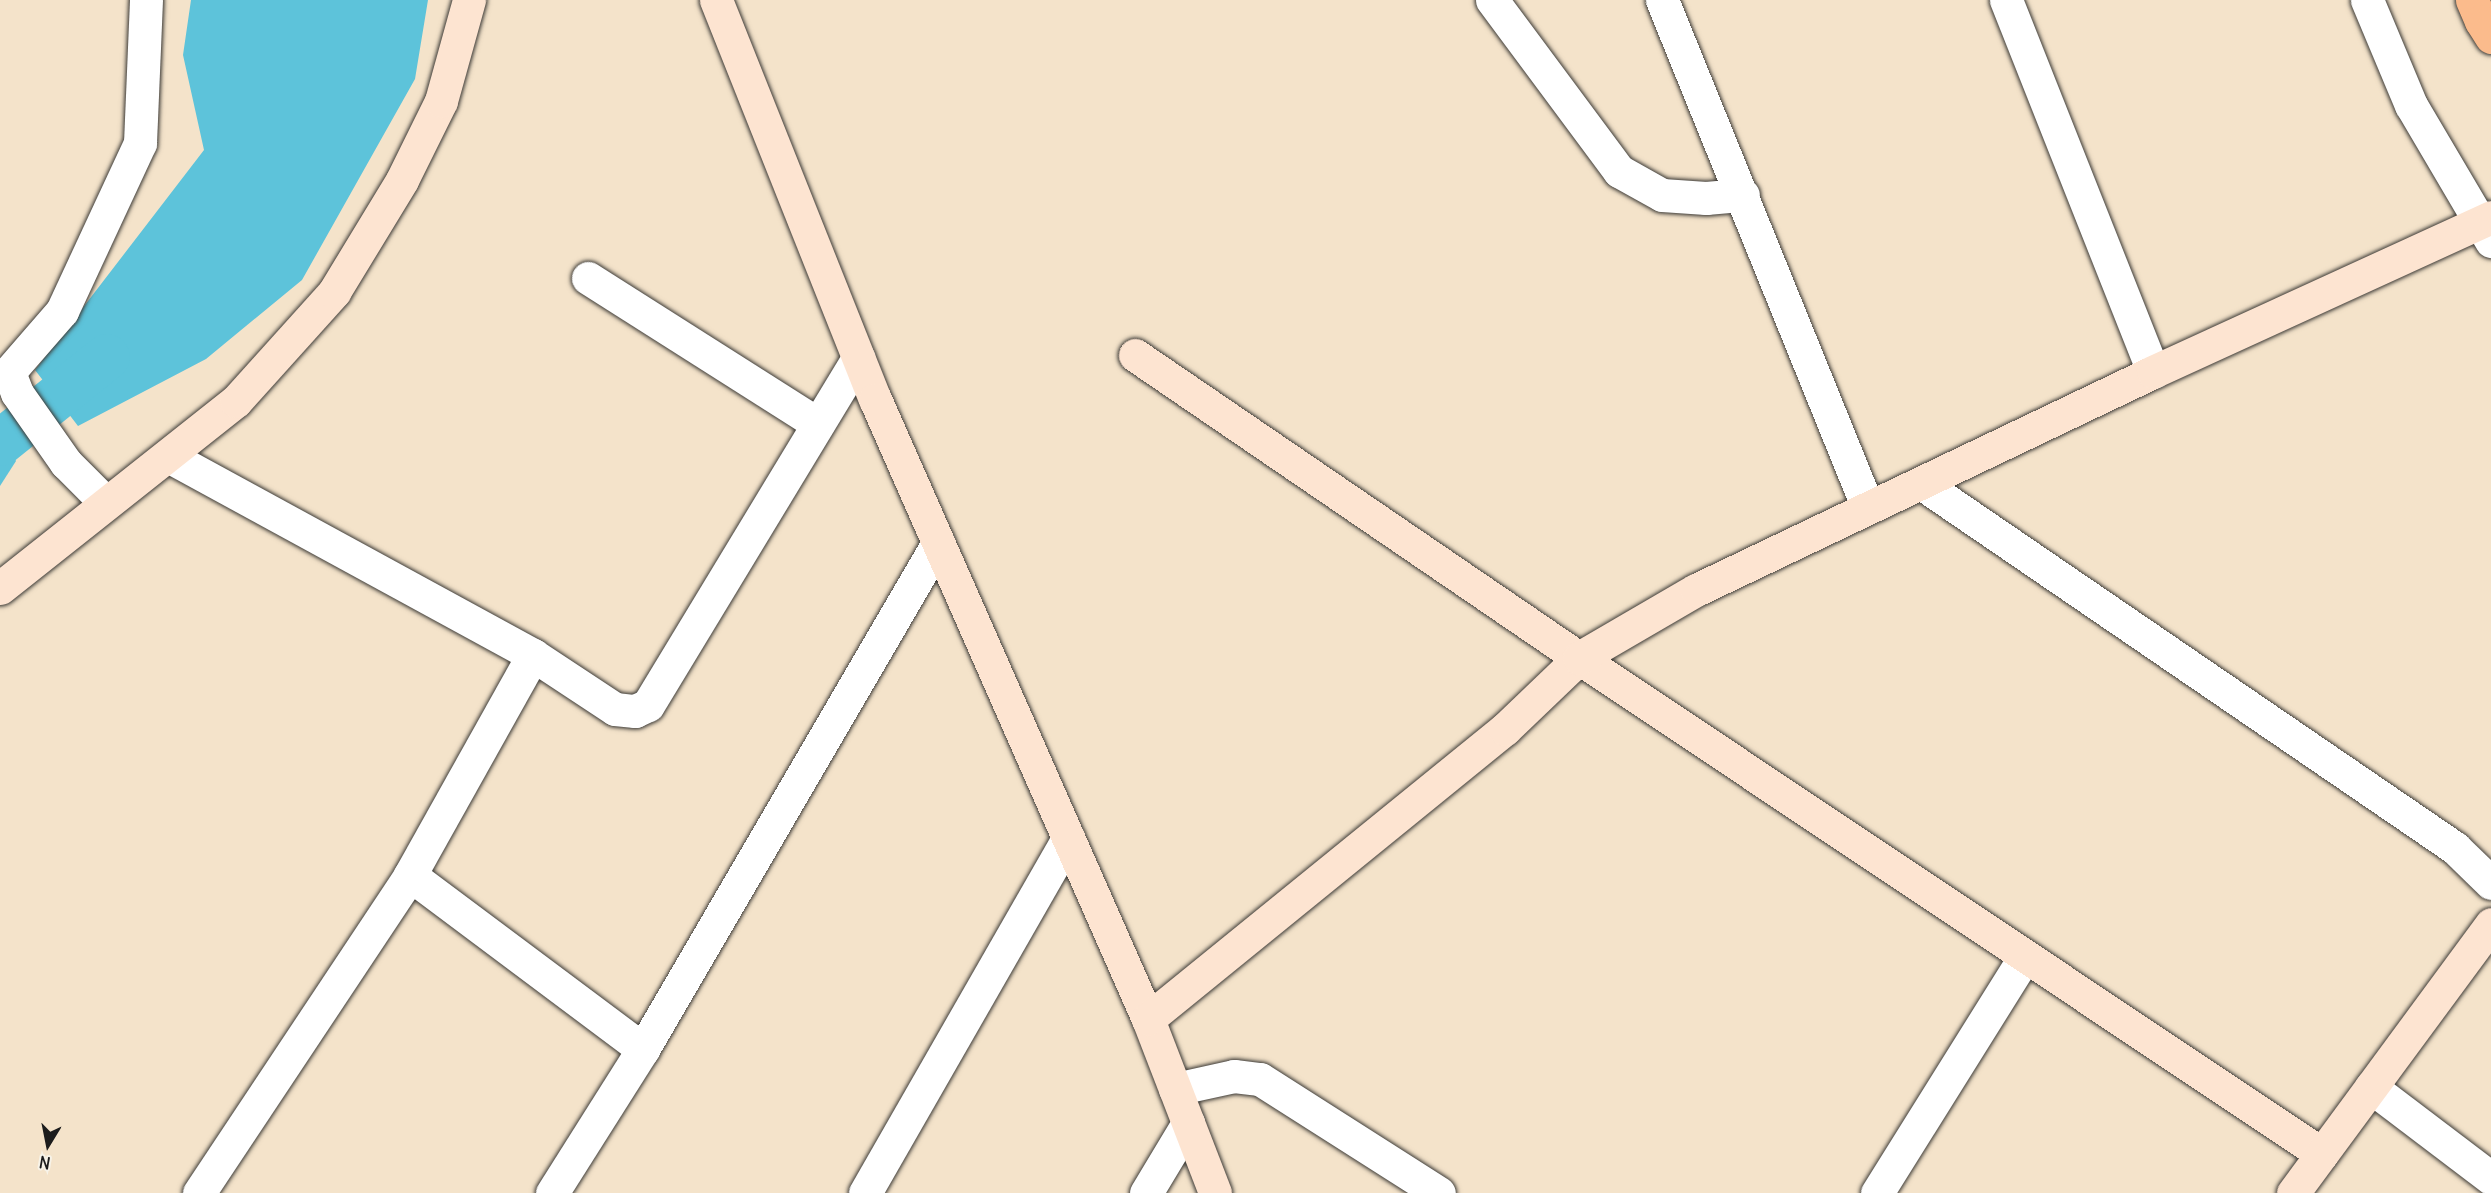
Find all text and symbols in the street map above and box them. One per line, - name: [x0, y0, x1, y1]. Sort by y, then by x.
- north arrow: [18, 1115, 78, 1175]
- text: N: [38, 1152, 52, 1174]

